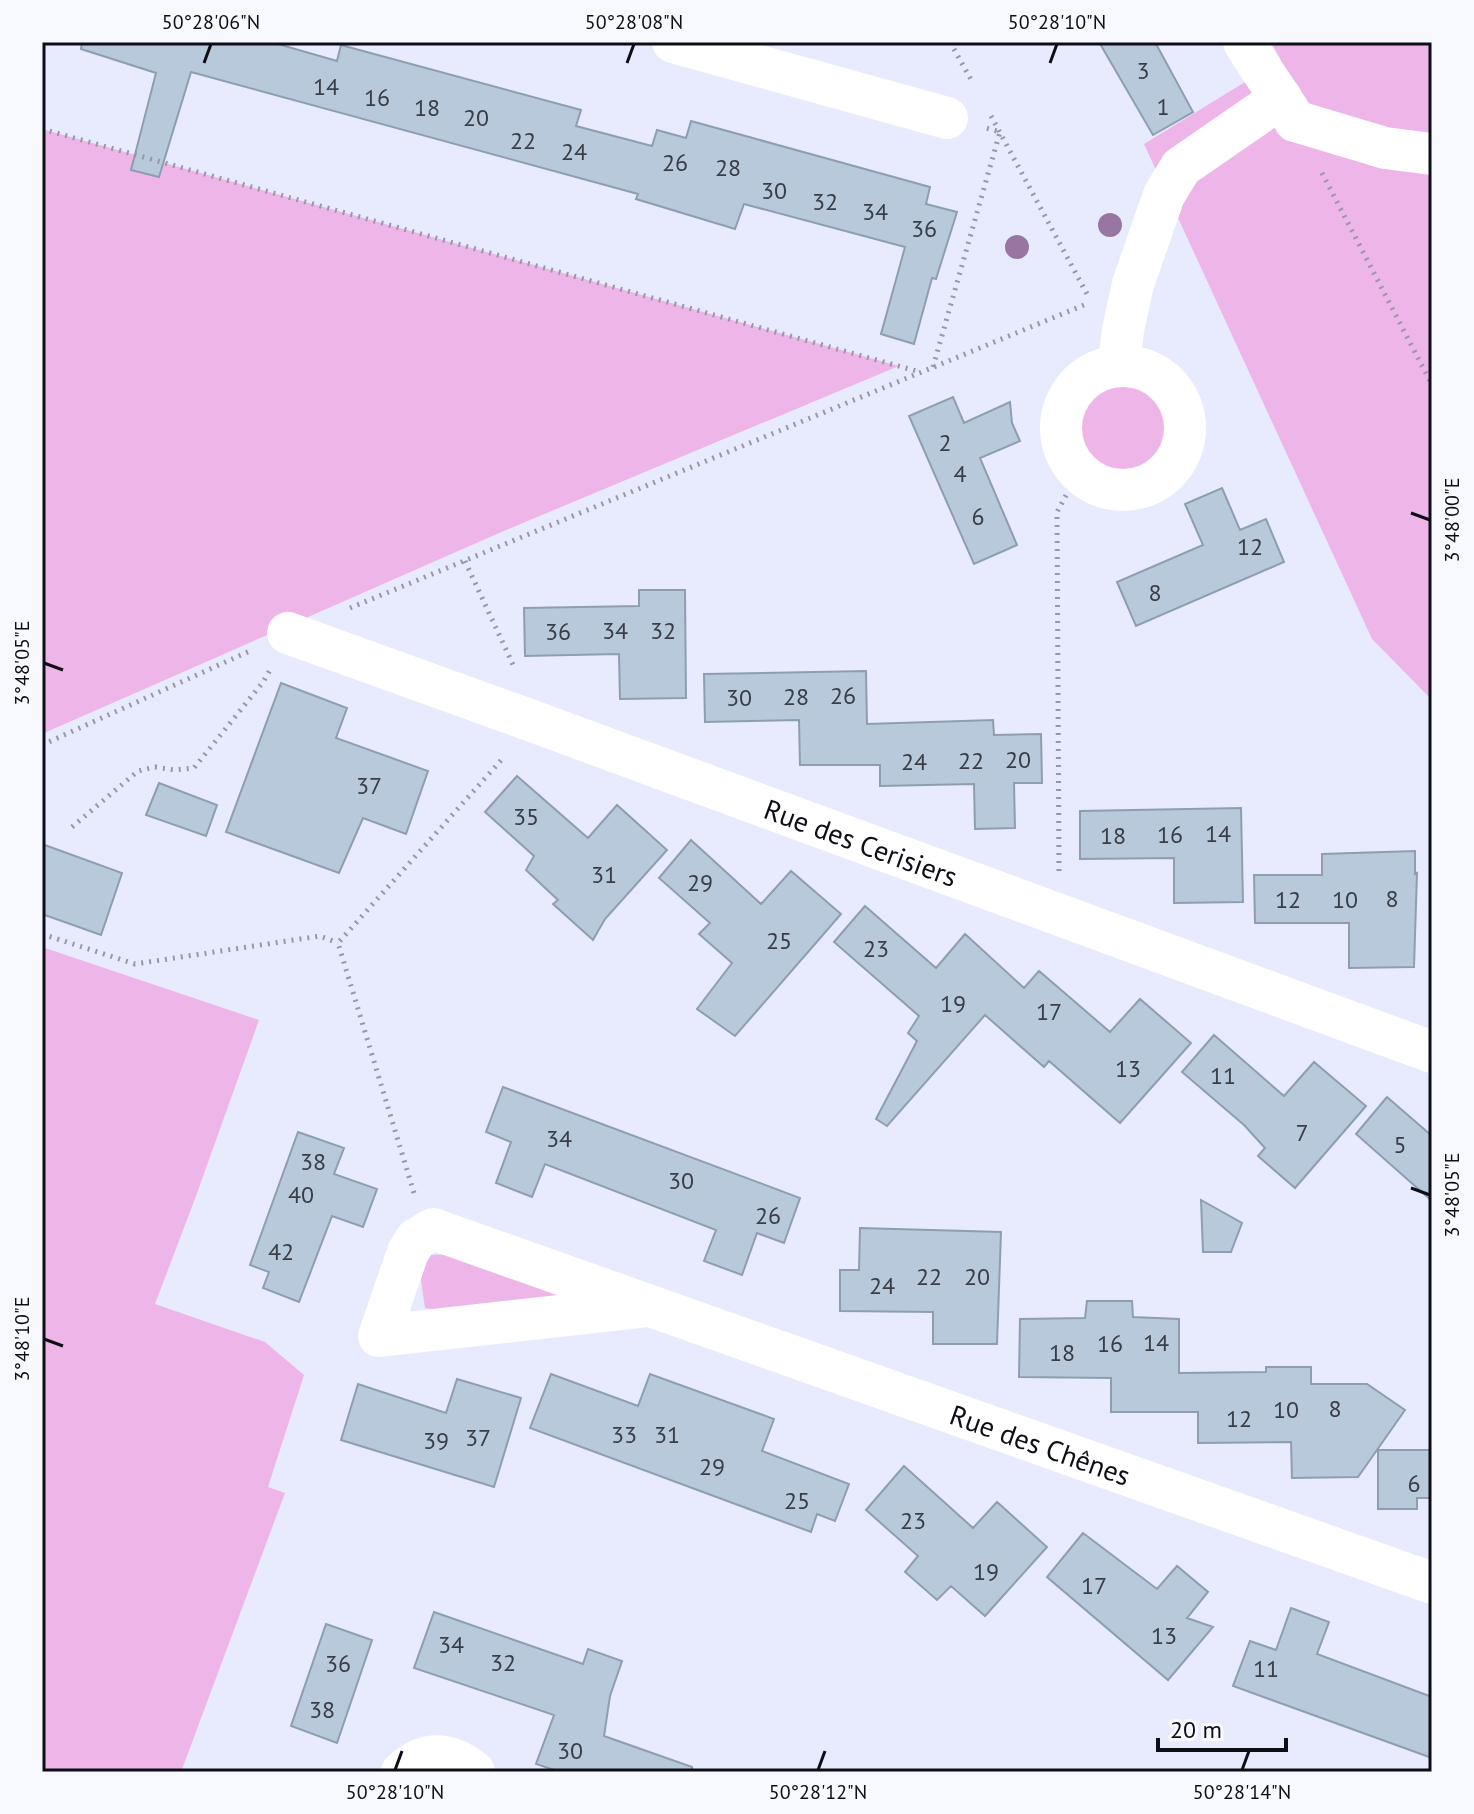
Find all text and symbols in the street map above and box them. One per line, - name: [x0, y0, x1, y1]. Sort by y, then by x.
- text: 50°28'06"N: [162, 9, 260, 35]
- text: 50°28'08"N: [585, 9, 683, 35]
- text: 50°28'10"N: [1008, 9, 1106, 35]
- house number: 3: [1136, 55, 1150, 86]
- house number: 14: [313, 71, 339, 102]
- house number: 16: [364, 82, 390, 113]
- house number: 1: [1156, 91, 1170, 122]
- house number: 18: [414, 92, 440, 123]
- house number: 20: [463, 102, 489, 133]
- house number: 22: [510, 125, 536, 156]
- house number: 24: [561, 136, 587, 167]
- house number: 26: [662, 147, 688, 178]
- house number: 28: [715, 152, 741, 183]
- house number: 30: [761, 175, 787, 206]
- house number: 32: [812, 186, 838, 217]
- house number: 34: [862, 196, 888, 227]
- house number: 36: [911, 213, 937, 244]
- house number: 2: [938, 427, 952, 458]
- house number: 4: [953, 458, 967, 489]
- text: 3°48'00"E: [1439, 478, 1465, 562]
- house number: 6: [971, 501, 985, 532]
- house number: 12: [1237, 531, 1263, 562]
- house number: 8: [1148, 577, 1162, 608]
- house number: 34: [602, 615, 628, 646]
- house number: 32: [650, 615, 676, 646]
- house number: 36: [545, 616, 571, 647]
- text: 3°48'05"E: [9, 621, 35, 705]
- house number: 26: [830, 680, 856, 711]
- house number: 28: [783, 681, 809, 712]
- house number: 30: [726, 682, 752, 713]
- house number: 20: [1005, 744, 1031, 775]
- house number: 22: [958, 745, 984, 776]
- house number: 24: [901, 746, 927, 777]
- house number: 37: [356, 770, 382, 801]
- street label: Rue des Cerisiers: [759, 790, 963, 894]
- house number: 35: [513, 801, 539, 832]
- house number: 14: [1205, 818, 1231, 849]
- house number: 16: [1157, 819, 1183, 850]
- house number: 18: [1100, 820, 1126, 851]
- house number: 31: [591, 859, 617, 890]
- house number: 29: [687, 867, 713, 898]
- house number: 8: [1385, 883, 1399, 914]
- house number: 12: [1275, 884, 1301, 915]
- house number: 10: [1332, 884, 1358, 915]
- house number: 25: [766, 925, 792, 956]
- house number: 23: [863, 933, 889, 964]
- house number: 19: [940, 988, 966, 1019]
- house number: 17: [1036, 996, 1062, 1027]
- house number: 13: [1115, 1053, 1141, 1084]
- house number: 11: [1210, 1060, 1236, 1091]
- house number: 7: [1295, 1117, 1309, 1148]
- house number: 34: [546, 1123, 572, 1154]
- house number: 5: [1393, 1129, 1407, 1160]
- house number: 38: [300, 1146, 326, 1177]
- text: 3°48'05"E: [1439, 1153, 1465, 1237]
- house number: 30: [668, 1165, 694, 1196]
- house number: 40: [288, 1179, 314, 1210]
- house number: 26: [755, 1200, 781, 1231]
- house number: 42: [268, 1236, 294, 1267]
- house number: 22: [916, 1261, 942, 1292]
- house number: 20: [964, 1261, 990, 1292]
- house number: 24: [869, 1270, 895, 1301]
- text: 3°48'10"E: [9, 1297, 35, 1381]
- house number: 14: [1143, 1327, 1169, 1358]
- house number: 16: [1097, 1328, 1123, 1359]
- house number: 18: [1049, 1337, 1075, 1368]
- house number: 8: [1328, 1393, 1342, 1424]
- house number: 10: [1273, 1394, 1299, 1425]
- street label: Rue des Chênes: [945, 1395, 1136, 1493]
- house number: 12: [1226, 1403, 1252, 1434]
- house number: 33: [611, 1419, 637, 1450]
- house number: 31: [654, 1419, 680, 1450]
- house number: 37: [465, 1422, 491, 1453]
- house number: 39: [423, 1425, 449, 1456]
- house number: 29: [699, 1451, 725, 1482]
- house number: 6: [1407, 1468, 1421, 1499]
- house number: 25: [784, 1485, 810, 1516]
- house number: 23: [900, 1505, 926, 1536]
- house number: 19: [973, 1556, 999, 1587]
- house number: 17: [1081, 1570, 1107, 1601]
- house number: 13: [1151, 1620, 1177, 1651]
- house number: 34: [438, 1629, 464, 1660]
- house number: 32: [490, 1647, 516, 1678]
- house number: 36: [325, 1648, 351, 1679]
- house number: 11: [1253, 1653, 1279, 1684]
- house number: 38: [309, 1694, 335, 1725]
- scale bar: [1158, 1702, 1286, 1752]
- text: 20 m: [1170, 1714, 1222, 1745]
- house number: 30: [557, 1735, 583, 1766]
- text: 50°28'10"N: [346, 1779, 444, 1805]
- text: 50°28'12"N: [769, 1779, 867, 1805]
- text: 50°28'14"N: [1193, 1779, 1291, 1805]

